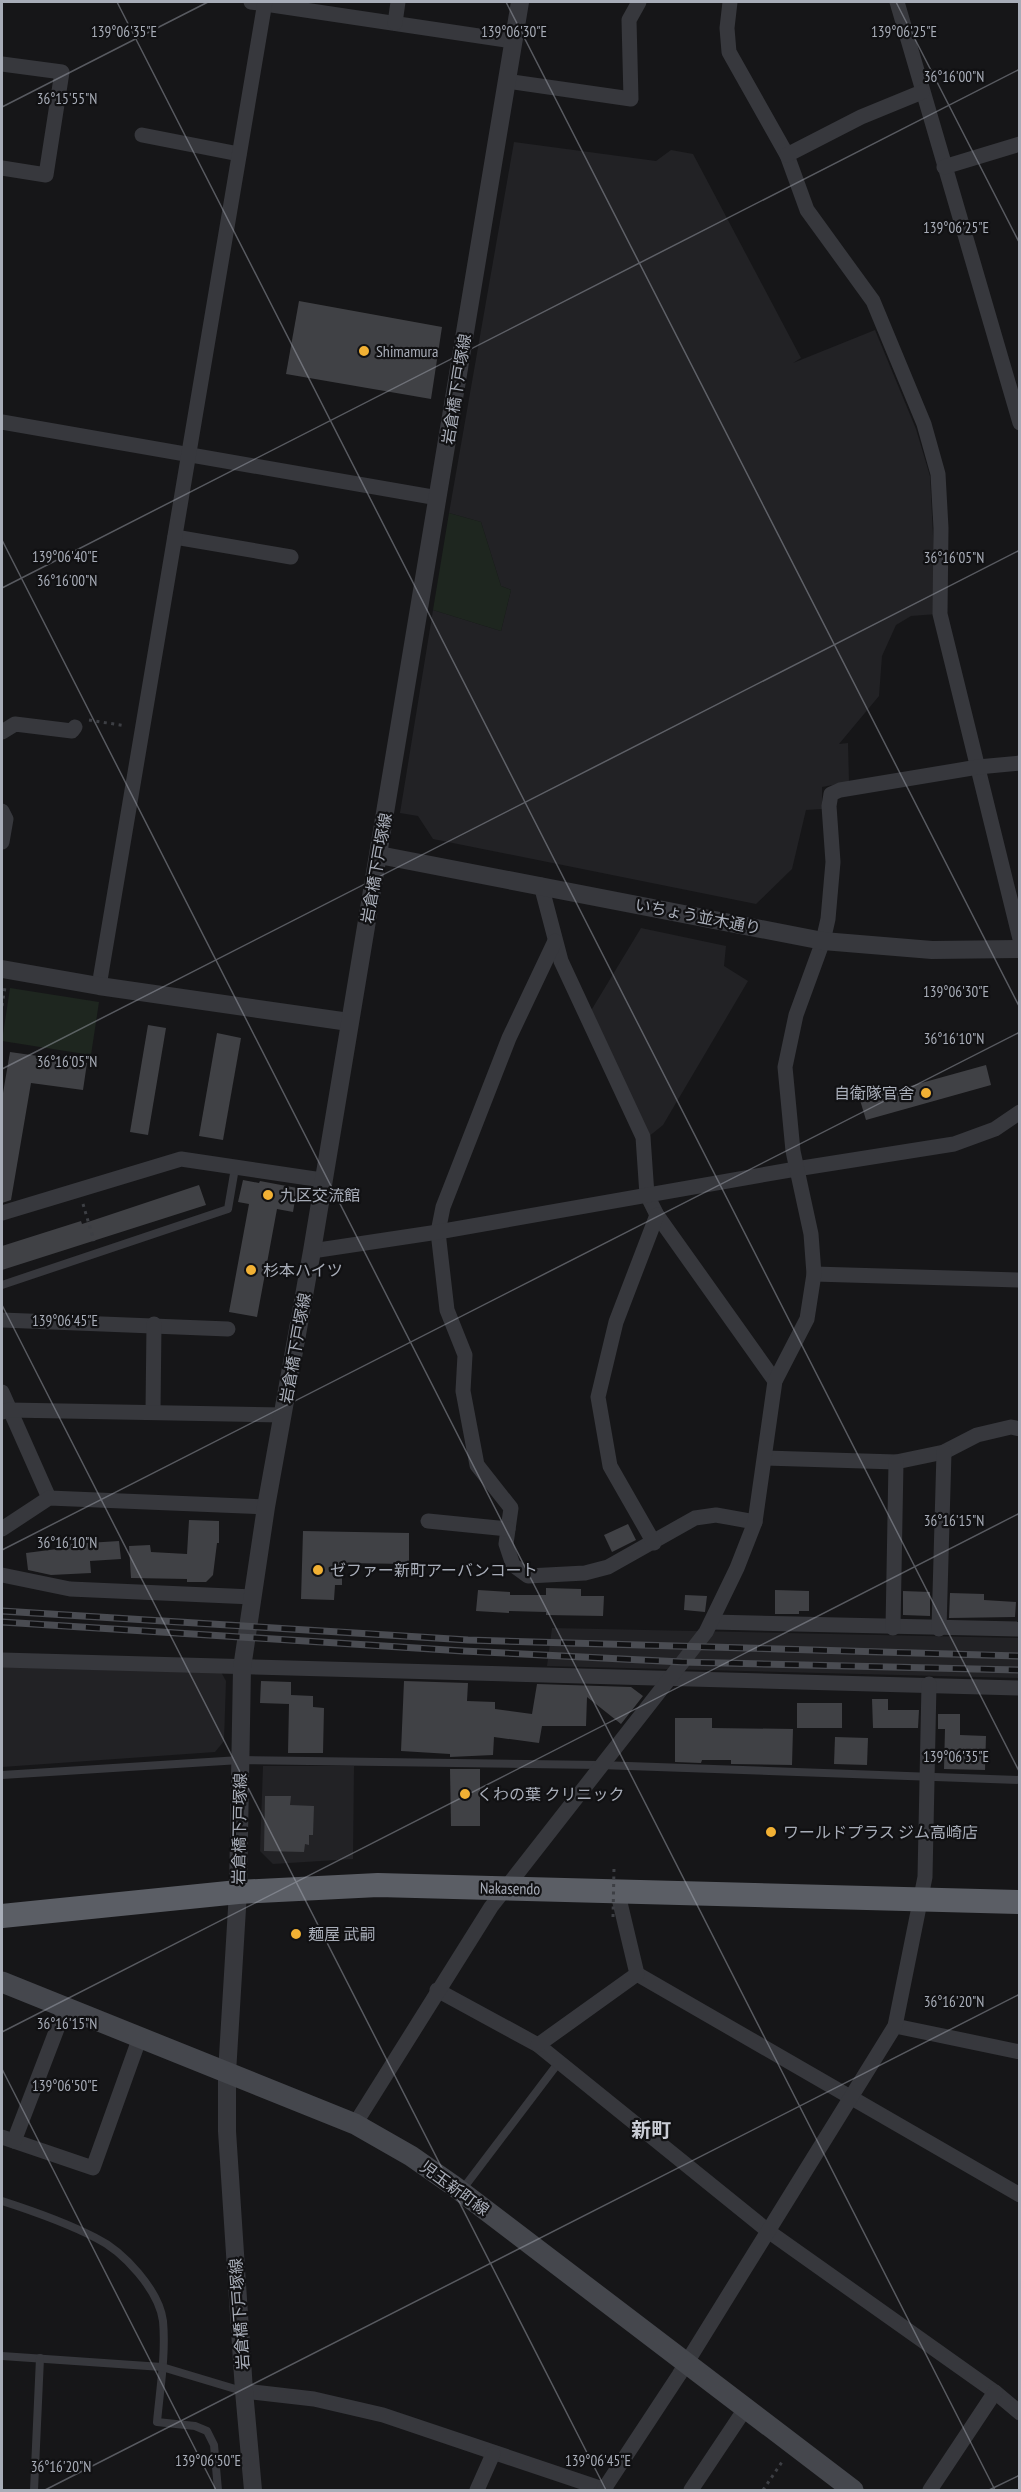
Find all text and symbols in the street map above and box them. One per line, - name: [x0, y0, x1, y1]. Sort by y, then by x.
- text: 139°06'35"E: [91, 22, 157, 41]
- text: 139°06'30"E: [481, 22, 547, 41]
- text: 139°06'25"E: [871, 22, 937, 41]
- text: 36°16'00"N: [924, 67, 984, 86]
- text: 36°15'55"N: [37, 89, 97, 108]
- text: 139°06'25"E: [923, 218, 989, 237]
- street label: 岩倉橋下戸塚線: [437, 332, 475, 446]
- place label: Shimamura: [376, 341, 438, 361]
- marker: Shimamura: [357, 344, 371, 358]
- text: 139°06'40"E: [32, 547, 98, 566]
- text: 36°16'05"N: [924, 548, 984, 567]
- text: 36°16'00"N: [37, 571, 97, 590]
- street label: 岩倉橋下戸塚線: [356, 811, 396, 925]
- street label: いちょう並木通り: [633, 894, 763, 938]
- text: 139°06'30"E: [923, 982, 989, 1001]
- text: 36°16'10"N: [924, 1029, 984, 1048]
- text: 36°16'05"N: [37, 1052, 97, 1071]
- place label: 自衛隊官舎: [834, 1083, 914, 1103]
- marker: 自衛隊官舎: [919, 1086, 933, 1100]
- place label: 九区交流館: [280, 1185, 360, 1205]
- marker: 九区交流館: [261, 1188, 275, 1202]
- place label: 杉本ハイツ: [263, 1260, 343, 1280]
- marker: 杉本ハイツ: [244, 1263, 258, 1277]
- street label: 岩倉橋下戸塚線: [275, 1291, 315, 1405]
- text: 139°06'45"E: [32, 1311, 98, 1330]
- text: 36°16'15"N: [924, 1511, 984, 1530]
- text: 36°16'10"N: [37, 1533, 97, 1552]
- place label: ゼファー新町アーバンコート: [330, 1560, 538, 1580]
- marker: ゼファー新町アーバンコート: [311, 1563, 325, 1577]
- text: 139°06'35"E: [923, 1747, 989, 1766]
- street label: 岩倉橋下戸塚線: [228, 1773, 250, 1885]
- place label: くわの葉 クリニック: [477, 1784, 624, 1804]
- marker: くわの葉 クリニック: [458, 1787, 472, 1801]
- place label: ワールドプラス ジム高崎店: [783, 1822, 978, 1842]
- marker: ワールドプラス ジム高崎店: [764, 1825, 778, 1839]
- street label: Nakasendo: [480, 1877, 541, 1899]
- place label: 麺屋 武嗣: [308, 1924, 375, 1944]
- marker: 麺屋 武嗣: [289, 1927, 303, 1941]
- text: 36°16'20"N: [924, 1992, 984, 2011]
- text: 36°16'15"N: [37, 2014, 97, 2033]
- text: 139°06'50"E: [32, 2076, 98, 2095]
- district label: 新町: [631, 2117, 671, 2143]
- street label: 児玉新町線: [417, 2156, 493, 2220]
- street label: 岩倉橋下戸塚線: [225, 2257, 253, 2371]
- text: 139°06'50"E: [175, 2451, 241, 2470]
- text: 139°06'45"E: [565, 2451, 631, 2470]
- text: 36°16'20"N: [31, 2457, 91, 2476]

